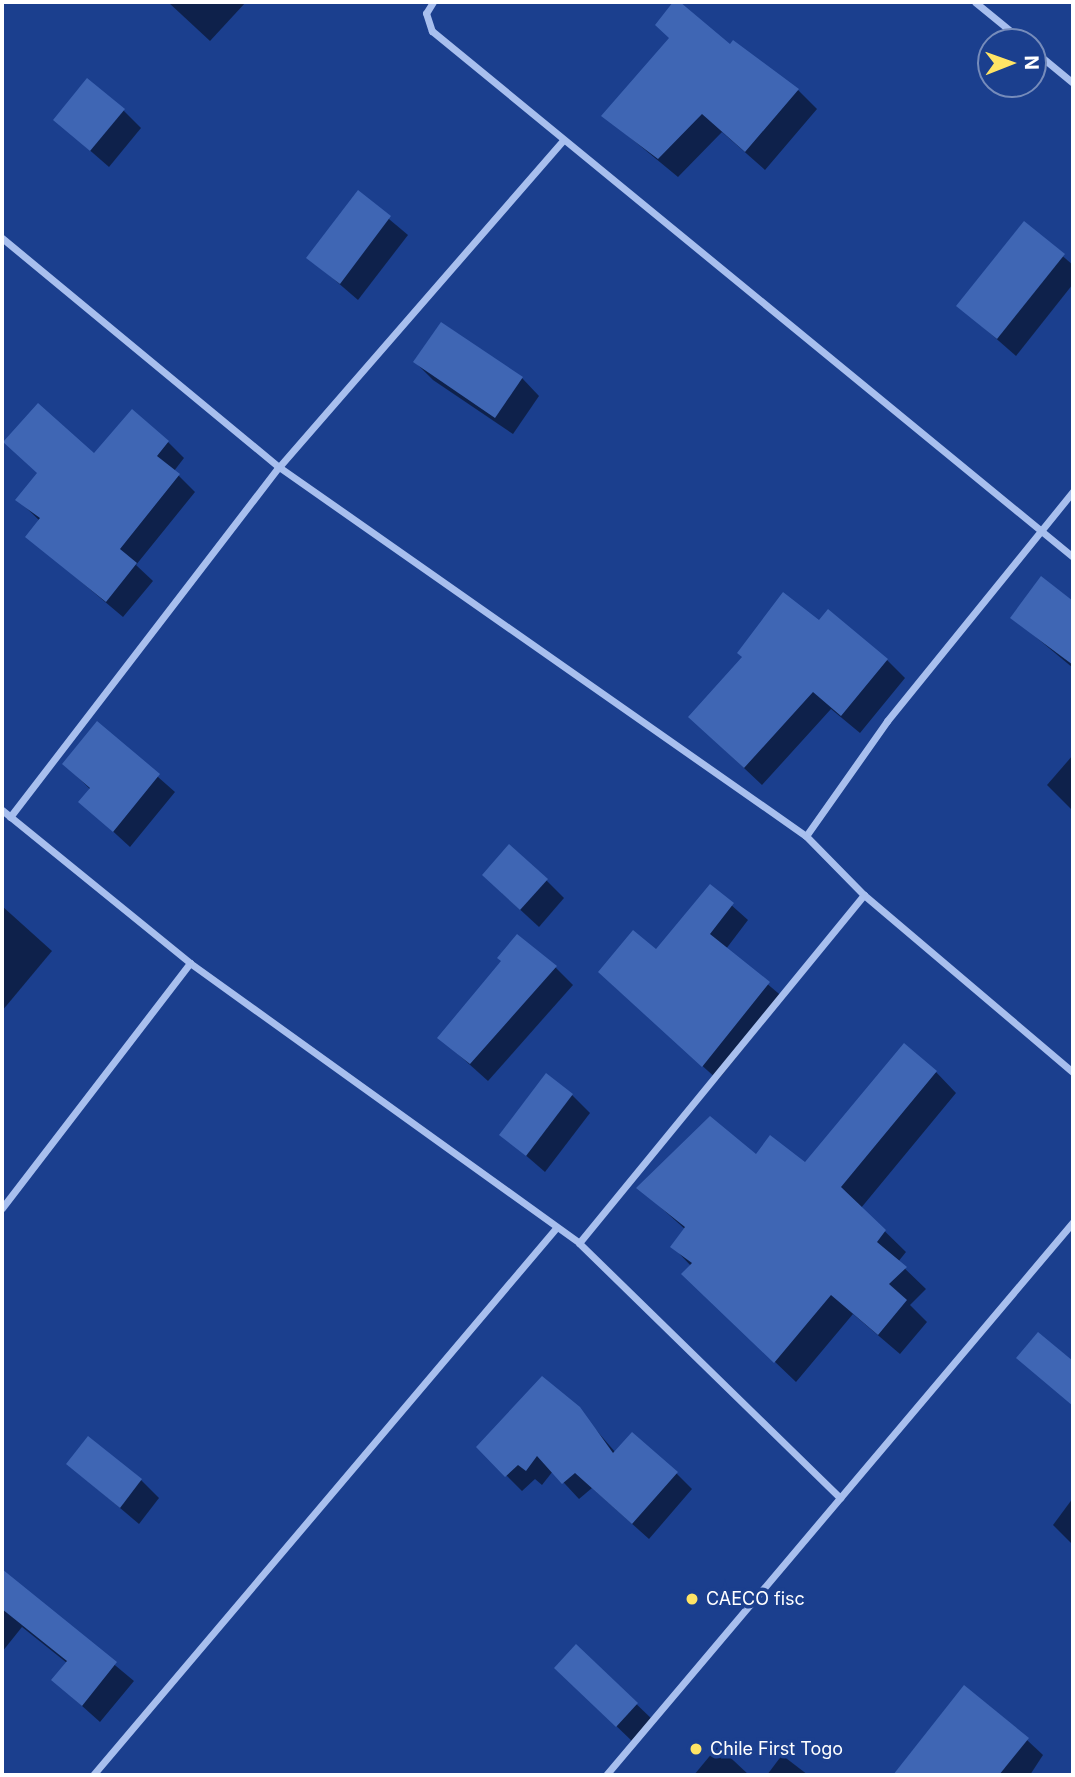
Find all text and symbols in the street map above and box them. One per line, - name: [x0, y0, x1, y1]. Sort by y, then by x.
- north arrow: [977, 28, 1047, 98]
- text: N: [1020, 55, 1043, 70]
- place label: CAECO fisc: [706, 1588, 805, 1610]
- marker: CAECO fisc: [684, 1591, 700, 1607]
- place label: Chile First Togo: [710, 1738, 843, 1760]
- marker: Chile First Togo: [688, 1741, 704, 1757]

